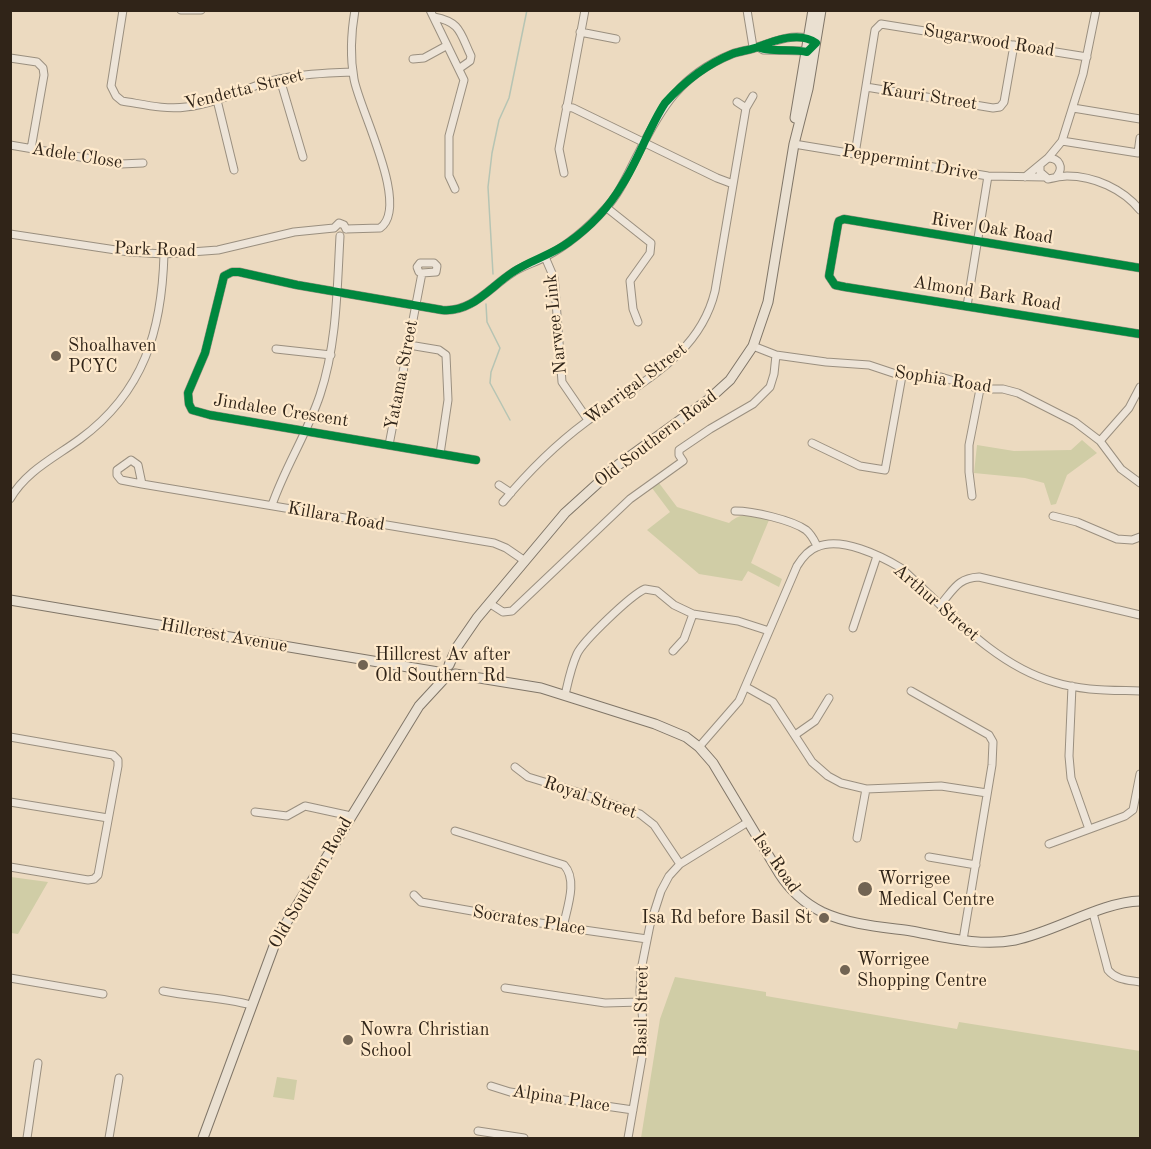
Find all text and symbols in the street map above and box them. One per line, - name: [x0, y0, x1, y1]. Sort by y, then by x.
- street label: Sugarwood Road: [922, 20, 1056, 62]
- street label: Vendetta Street: [182, 65, 306, 115]
- street label: Kauri Street: [879, 79, 979, 115]
- street label: Adele Close: [30, 138, 124, 174]
- street label: Peppermint Drive: [840, 140, 980, 186]
- street label: River Oak Road: [930, 209, 1054, 249]
- street label: Park Road: [114, 238, 196, 262]
- street label: Almond Bark Road: [912, 272, 1062, 316]
- street label: Narwee Link: [540, 273, 572, 375]
- street label: Yatama Street: [381, 318, 423, 432]
- place label: Shoalhaven PCYC: [68, 335, 156, 378]
- street label: Warrigal Street: [581, 339, 691, 429]
- marker: Shoalhaven PCYC: [49, 349, 63, 363]
- street label: Sophia Road: [893, 362, 993, 398]
- street label: Old Southern Road: [590, 386, 722, 492]
- street label: Jindalee Crescent: [212, 390, 350, 432]
- street label: Killara Road: [286, 498, 386, 536]
- street label: Arthur Street: [889, 560, 983, 646]
- street label: Hillcrest Avenue: [159, 614, 289, 658]
- place label: Hillcrest Av after Old Southern Rd: [375, 644, 510, 686]
- marker: Hillcrest Av after Old Southern Rd: [356, 658, 370, 672]
- street label: Royal Street: [540, 772, 640, 824]
- street label: Old Southern Road: [265, 813, 357, 953]
- street label: Isa Road: [747, 829, 805, 897]
- place label: Worrigee Medical Centre: [878, 868, 994, 910]
- marker: Worrigee Medical Centre: [856, 880, 874, 898]
- street label: Socrates Place: [471, 901, 587, 941]
- place label: Isa Rd before Basil St: [641, 907, 812, 929]
- marker: Isa Rd before Basil St: [817, 911, 831, 925]
- place label: Worrigee Shopping Centre: [857, 949, 987, 992]
- marker: Worrigee Shopping Centre: [838, 963, 852, 977]
- street label: Basil Street: [630, 965, 654, 1057]
- place label: Nowra Christian School: [360, 1019, 489, 1062]
- marker: Nowra Christian School: [341, 1033, 355, 1047]
- street label: Alpina Place: [511, 1081, 611, 1117]

